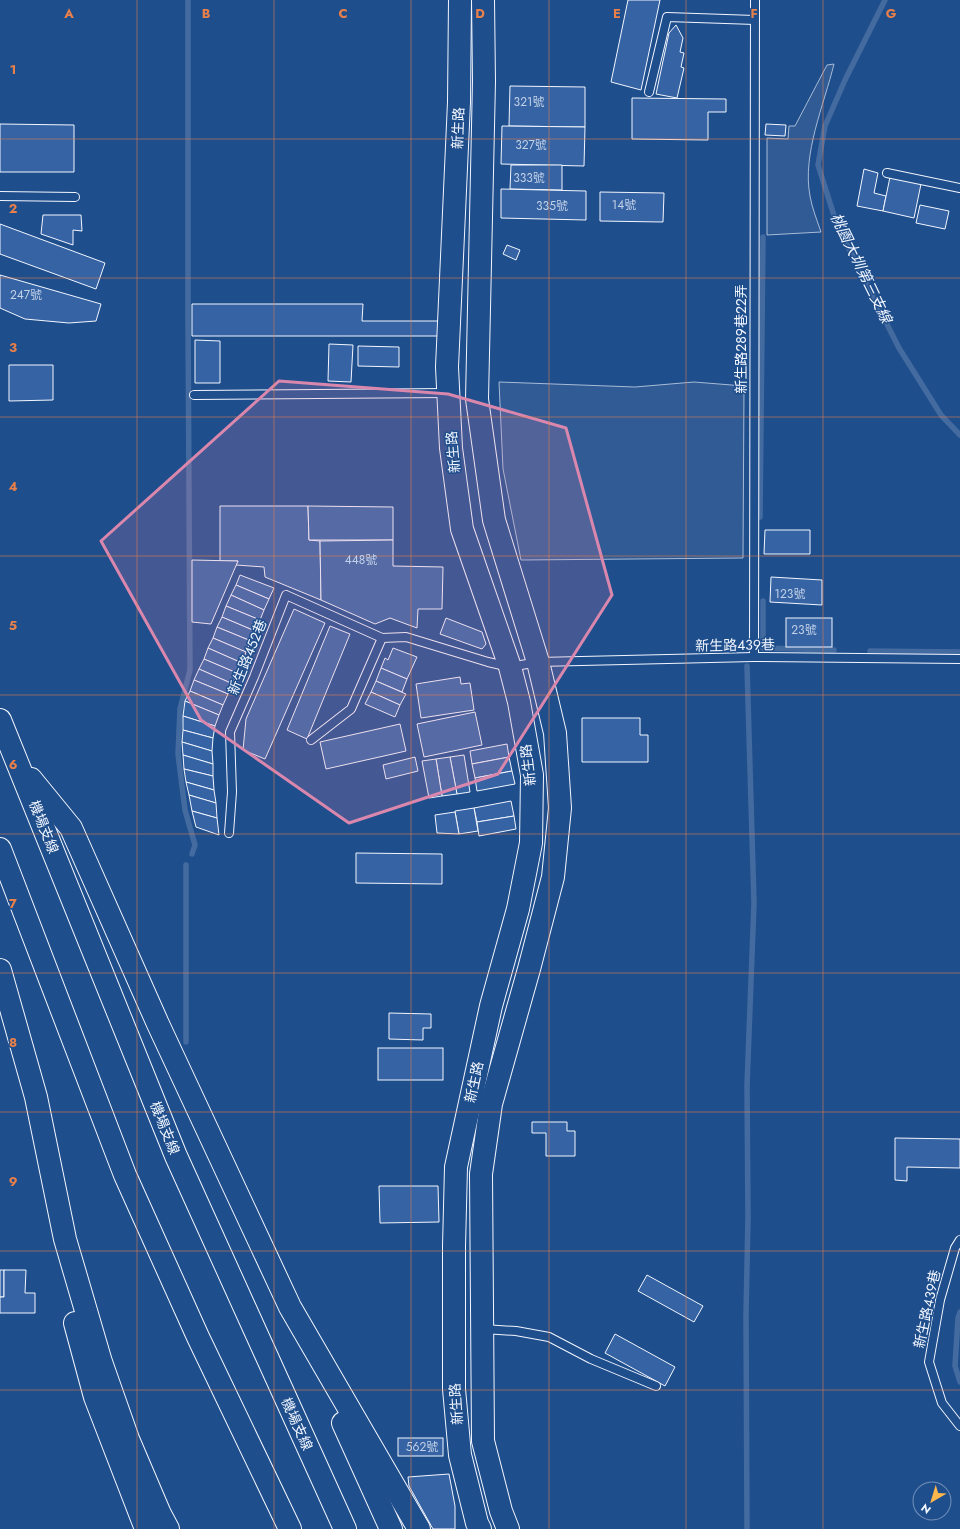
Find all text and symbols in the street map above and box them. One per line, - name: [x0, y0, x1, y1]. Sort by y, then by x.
- text: A: [63, 4, 74, 23]
- text: B: [202, 4, 211, 23]
- text: C: [338, 4, 348, 23]
- text: D: [475, 4, 485, 23]
- text: E: [613, 4, 621, 23]
- text: F: [750, 4, 758, 23]
- text: G: [886, 4, 897, 23]
- text: 1: [10, 60, 16, 79]
- house number: 321號: [514, 93, 544, 111]
- street label: 新生路: [447, 107, 469, 149]
- house number: 327號: [515, 136, 547, 154]
- house number: 333號: [513, 169, 545, 187]
- house number: 14號: [612, 196, 636, 214]
- house number: 335號: [536, 197, 568, 215]
- text: 2: [9, 199, 17, 218]
- water label: 桃園大圳第三支線: [825, 209, 898, 329]
- street label: 新生路289巷22弄: [731, 284, 751, 394]
- house number: 247號: [10, 286, 42, 304]
- text: 3: [9, 338, 17, 357]
- street label: 新生路: [441, 430, 465, 474]
- text: 4: [8, 477, 18, 496]
- house number: 448號: [345, 551, 377, 569]
- house number: 123號: [775, 585, 805, 603]
- text: 5: [9, 616, 17, 635]
- street label: 新生路452巷: [223, 616, 271, 698]
- house number: 23號: [791, 621, 817, 639]
- street label: 新生路439巷: [695, 634, 775, 656]
- street label: 新生路: [516, 743, 540, 787]
- text: 6: [9, 755, 18, 774]
- street label: 機場支線: [24, 797, 64, 857]
- text: 7: [9, 894, 17, 913]
- text: 8: [9, 1033, 17, 1052]
- street label: 新生路: [460, 1059, 488, 1105]
- street label: 機場支線: [145, 1098, 185, 1158]
- text: 9: [9, 1172, 18, 1191]
- street label: 新生路439巷: [909, 1268, 945, 1350]
- street label: 新生路: [445, 1382, 467, 1426]
- street label: 機場支線: [276, 1394, 318, 1454]
- house number: 562號: [406, 1438, 438, 1456]
- north arrow: [912, 1481, 952, 1521]
- text: N: [917, 1500, 934, 1518]

